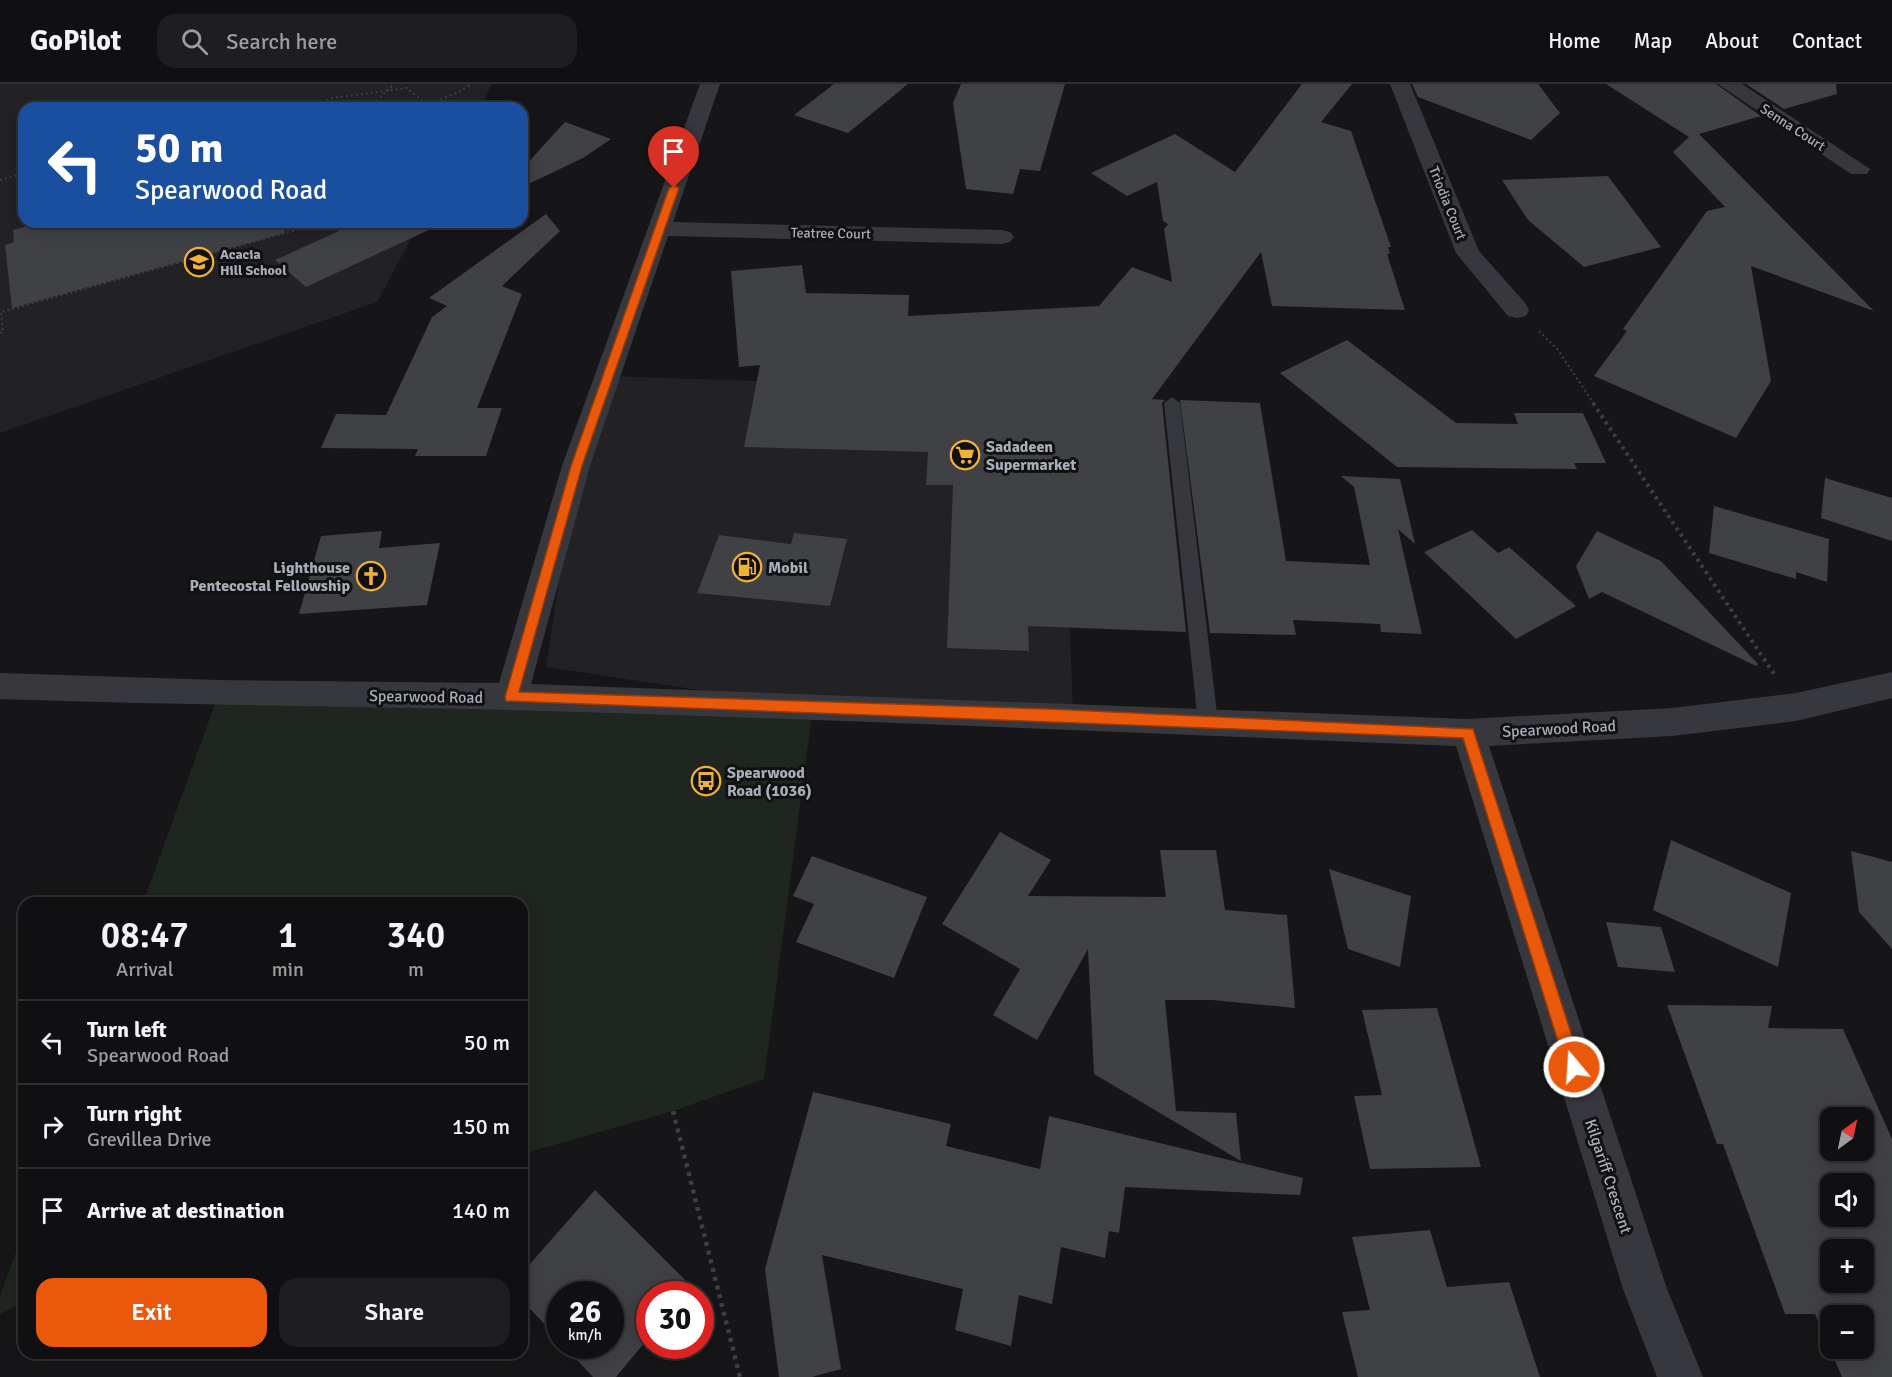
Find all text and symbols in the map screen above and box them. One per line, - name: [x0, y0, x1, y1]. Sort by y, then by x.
- search box: [157, 14, 577, 68]
- text: GoPilot: [30, 24, 121, 58]
- icon: search: [178, 25, 211, 58]
- text: Search here: [226, 28, 337, 55]
- text: Home: [1548, 28, 1601, 54]
- text: Map: [1634, 28, 1672, 54]
- text: About: [1705, 28, 1759, 54]
- text: Contact: [1792, 28, 1862, 54]
- street label: Senna Court: [1757, 100, 1828, 155]
- text: 50 m: [135, 123, 224, 174]
- icon: left: [36, 126, 114, 204]
- pin: [648, 126, 699, 188]
- icon: arrive: [657, 135, 690, 168]
- street label: Triodia Court: [1425, 164, 1470, 242]
- text: Spearwood Road: [135, 174, 327, 207]
- street label: Teatree Court: [791, 224, 871, 243]
- school or university icon: Acacia Hill School: [183, 246, 215, 278]
- place label: Acacia Hill School: [220, 246, 287, 279]
- place label: Sadadeen Supermarket: [986, 437, 1076, 475]
- supermarket icon: Sadadeen Supermarket: [949, 439, 981, 471]
- fuel station icon: Mobil: [731, 551, 763, 583]
- place label: Lighthouse Pentecostal Fellowship: [190, 558, 350, 596]
- place label: Mobil: [768, 558, 808, 578]
- church icon: Lighthouse Pentecostal Fellowship: [355, 560, 387, 592]
- street label: Spearwood Road: [369, 686, 483, 708]
- street label: Spearwood Road: [1502, 716, 1616, 742]
- place label: Spearwood Road (1036): [727, 763, 812, 801]
- bus stop icon: Spearwood Road (1036): [690, 765, 722, 797]
- text: 08:47: [101, 913, 189, 958]
- text: 1: [278, 913, 298, 958]
- text: 340: [387, 913, 445, 958]
- text: Arrival: [116, 957, 174, 982]
- text: min: [272, 957, 304, 982]
- text: m: [408, 957, 424, 982]
- text: Turn left: [87, 1016, 167, 1043]
- icon: left: [36, 1026, 69, 1059]
- text: 50 m: [464, 1029, 510, 1056]
- position arrow: [1542, 1035, 1606, 1099]
- text: Spearwood Road: [87, 1043, 229, 1068]
- text: Turn right: [87, 1100, 182, 1127]
- north arrow: [1820, 1107, 1874, 1161]
- map controls: [1820, 1107, 1874, 1359]
- icon: right: [36, 1110, 69, 1143]
- text: 150 m: [452, 1113, 510, 1140]
- street label: Kilgariff Crescent: [1580, 1116, 1636, 1236]
- text: Grevillea Drive: [87, 1127, 212, 1152]
- button: sound: [1820, 1173, 1874, 1227]
- icon: arrive: [36, 1194, 69, 1227]
- text: Arrive at destination: [87, 1197, 284, 1224]
- text: 140 m: [452, 1197, 510, 1224]
- button: +: [1820, 1239, 1874, 1293]
- button: Exit: [36, 1278, 267, 1347]
- button: Share: [279, 1278, 510, 1347]
- speed limit sign: 30: [636, 1281, 714, 1359]
- text: 26: [569, 1294, 601, 1331]
- button: −: [1820, 1305, 1874, 1359]
- text: km/h: [568, 1326, 602, 1344]

